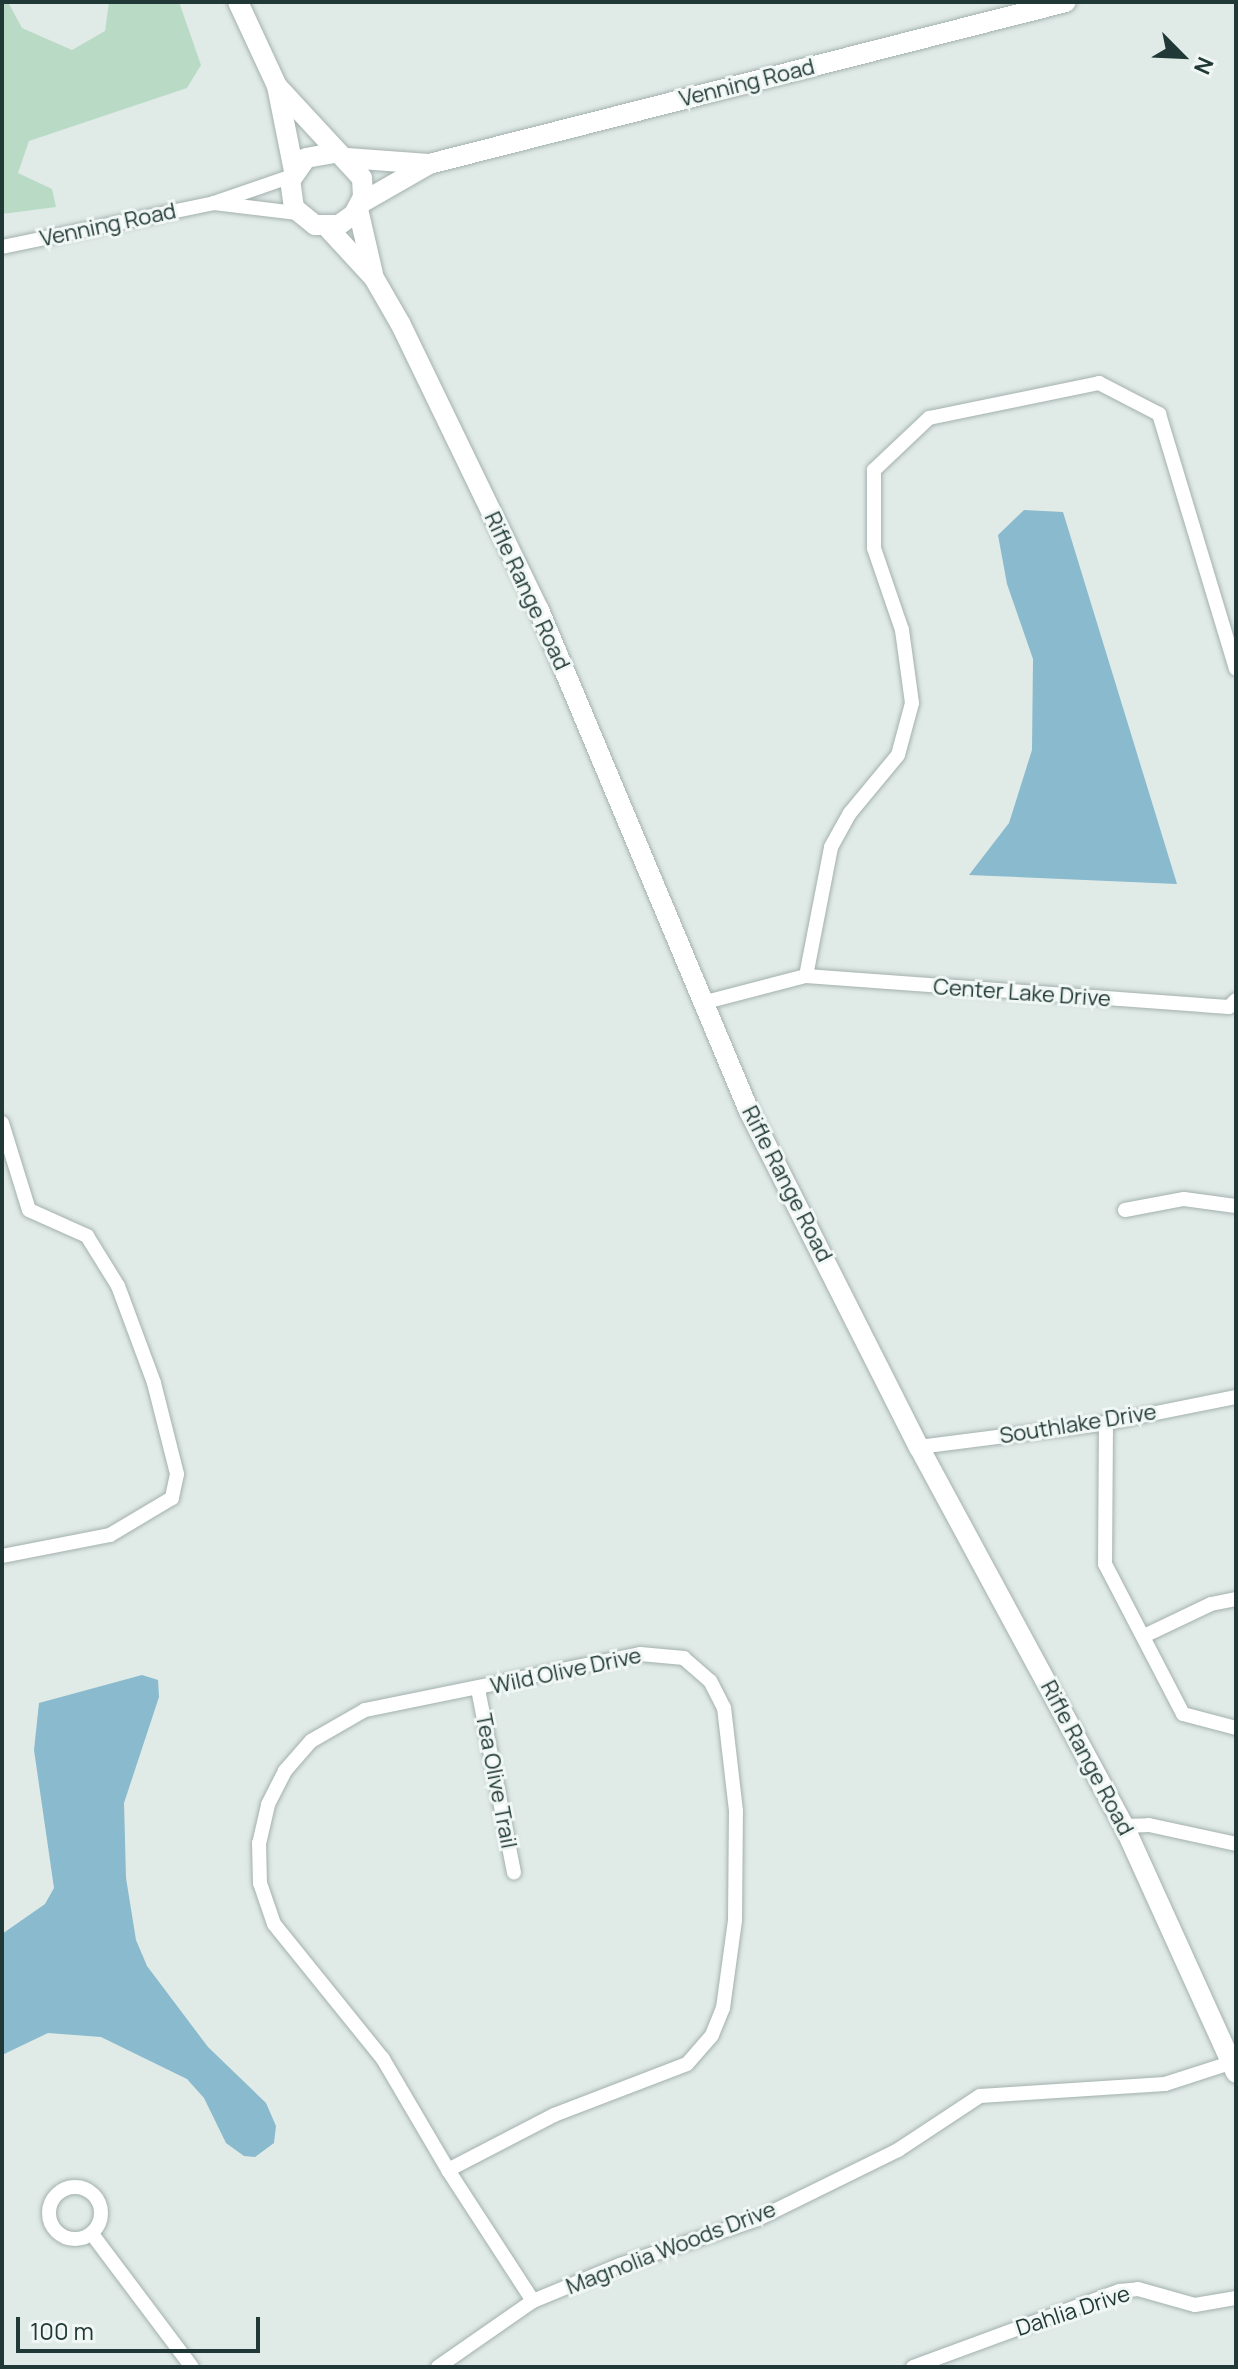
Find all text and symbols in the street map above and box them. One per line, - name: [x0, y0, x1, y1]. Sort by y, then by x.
- north arrow: [1142, 16, 1222, 96]
- text: N: [1187, 52, 1221, 79]
- street label: Venning Road: [677, 53, 817, 113]
- street label: Venning Road: [38, 198, 178, 252]
- street label: Rifle Range Road: [479, 508, 575, 674]
- street label: Center Lake Drive: [932, 974, 1112, 1012]
- street label: Rifle Range Road: [736, 1102, 838, 1266]
- street label: Southlake Drive: [998, 1399, 1158, 1449]
- street label: Wild Olive Drive: [488, 1642, 644, 1700]
- street label: Rifle Range Road: [1035, 1676, 1139, 1840]
- street label: Tea Olive Trail: [470, 1711, 522, 1851]
- street label: Magnolia Woods Drive: [562, 2196, 780, 2300]
- street label: Dahlia Drive: [1013, 2280, 1133, 2342]
- scale bar: [20, 2301, 264, 2351]
- text: 100 m: [30, 2314, 94, 2347]

